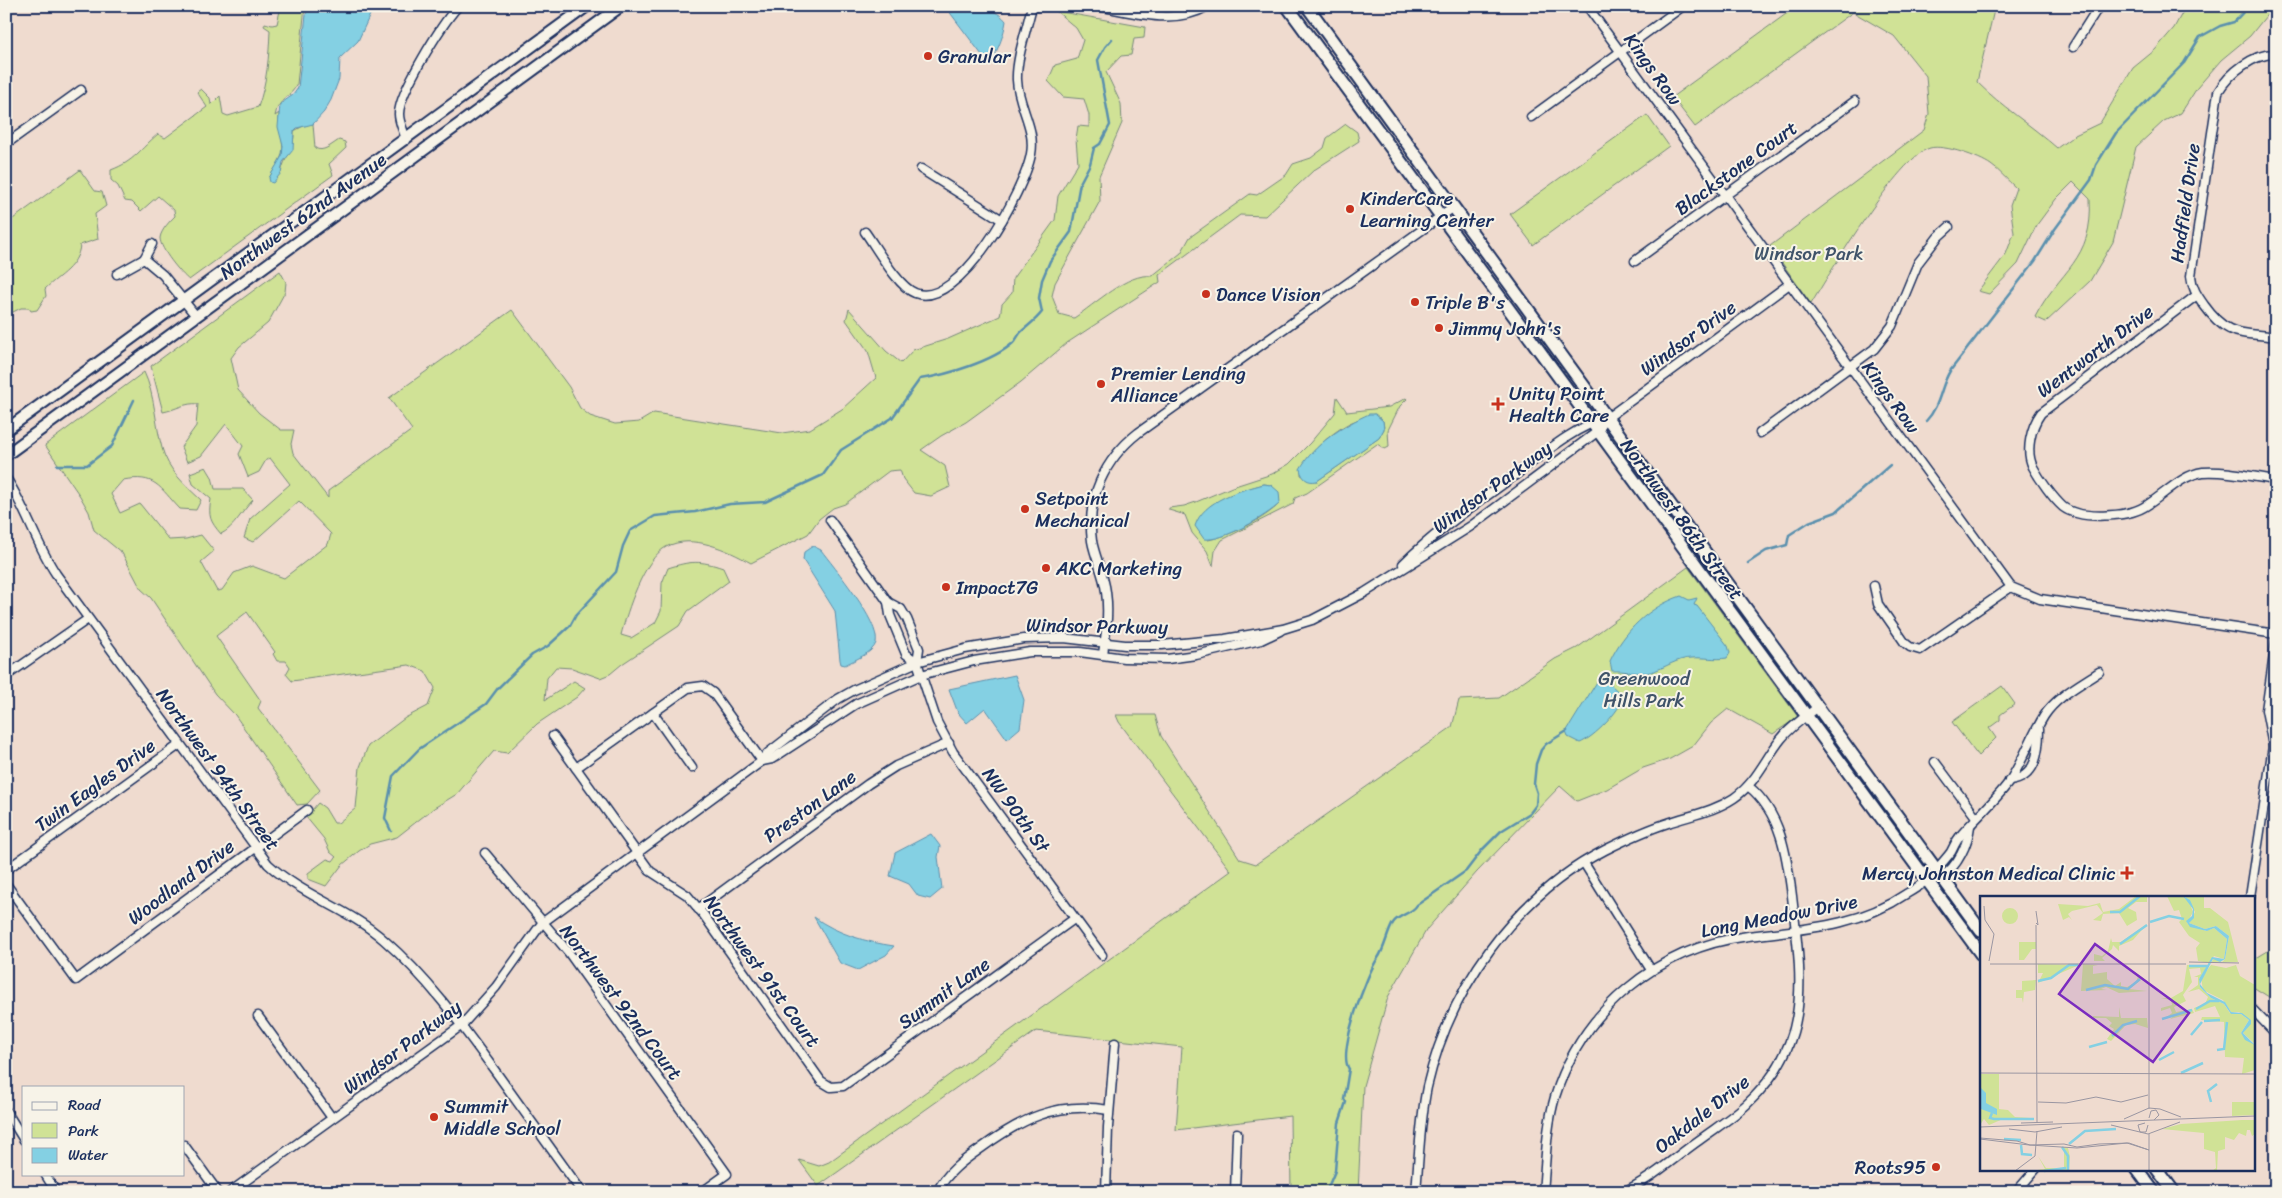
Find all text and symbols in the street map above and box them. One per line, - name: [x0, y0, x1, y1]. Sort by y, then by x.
- street label: Kings Row: [1615, 25, 1691, 113]
- place label: Granular: [938, 40, 1012, 73]
- marker: Granular: [922, 50, 934, 62]
- street label: Blackstone Court: [1667, 112, 1805, 224]
- street label: Hadfield Drive: [2160, 141, 2210, 265]
- street label: Northwest 62nd Avenue: [212, 144, 394, 288]
- place label: KinderCare Learning Center: [1360, 182, 1494, 237]
- marker: KinderCare Learning Center: [1344, 203, 1356, 215]
- park label: Windsor Park: [1754, 237, 1864, 270]
- place label: Dance Vision: [1216, 278, 1321, 311]
- place label: Triple B's: [1425, 286, 1505, 319]
- marker: Dance Vision: [1200, 288, 1212, 300]
- street label: Windsor Drive: [1632, 291, 1744, 385]
- marker: Triple B's: [1409, 296, 1421, 308]
- street label: Wentworth Drive: [2029, 296, 2161, 406]
- place label: Jimmy John's: [1448, 312, 1561, 345]
- marker: Jimmy John's: [1433, 322, 1445, 334]
- street label: Kings Row: [1853, 353, 1929, 441]
- place label: Premier Lending Alliance: [1110, 357, 1246, 412]
- place label: Unity Point Health Care: [1509, 377, 1610, 432]
- marker: Premier Lending Alliance: [1095, 378, 1107, 390]
- marker: Unity Point Health Care: [1491, 397, 1505, 411]
- street label: Northwest 86th Street: [1612, 431, 1752, 607]
- street label: Windsor Parkway: [1425, 432, 1559, 542]
- place label: Setpoint Mechanical: [1035, 482, 1130, 537]
- marker: Setpoint Mechanical: [1019, 503, 1031, 515]
- place label: AKC Marketing: [1055, 552, 1182, 585]
- marker: AKC Marketing: [1040, 562, 1052, 574]
- place label: Impact7G: [955, 571, 1038, 604]
- marker: Impact7G: [940, 581, 952, 593]
- street label: Windsor Parkway: [1026, 608, 1168, 644]
- park label: Greenwood Hills Park: [1598, 662, 1692, 717]
- street label: Northwest 94th Street: [147, 680, 289, 858]
- street label: Twin Eagles Drive: [27, 729, 163, 840]
- street label: NW 90th St: [973, 760, 1059, 861]
- street label: Preston Lane: [756, 761, 864, 851]
- street label: Woodland Drive: [120, 830, 242, 933]
- place label: Mercy Johnston Medical Clinic: [1862, 857, 2116, 890]
- marker: Mercy Johnston Medical Clinic: [2120, 866, 2134, 880]
- street label: Long Meadow Drive: [1698, 885, 1860, 947]
- street label: Northwest 91st Court: [695, 887, 829, 1055]
- inset map: [1980, 896, 2254, 1170]
- street label: Northwest 92nd Court: [551, 917, 691, 1087]
- street label: Summit Lane: [891, 948, 997, 1038]
- street label: Windsor Parkway: [335, 991, 469, 1103]
- street label: Oakdale Drive: [1647, 1066, 1757, 1162]
- legend: [22, 1086, 185, 1176]
- place label: Summit Middle School: [444, 1090, 561, 1145]
- text: Road: [68, 1092, 101, 1118]
- marker: Summit Middle School: [428, 1111, 440, 1123]
- text: Park: [68, 1118, 99, 1144]
- text: Water: [68, 1142, 108, 1168]
- place label: Roots95: [1855, 1151, 1926, 1184]
- marker: Roots95: [1930, 1161, 1942, 1173]

